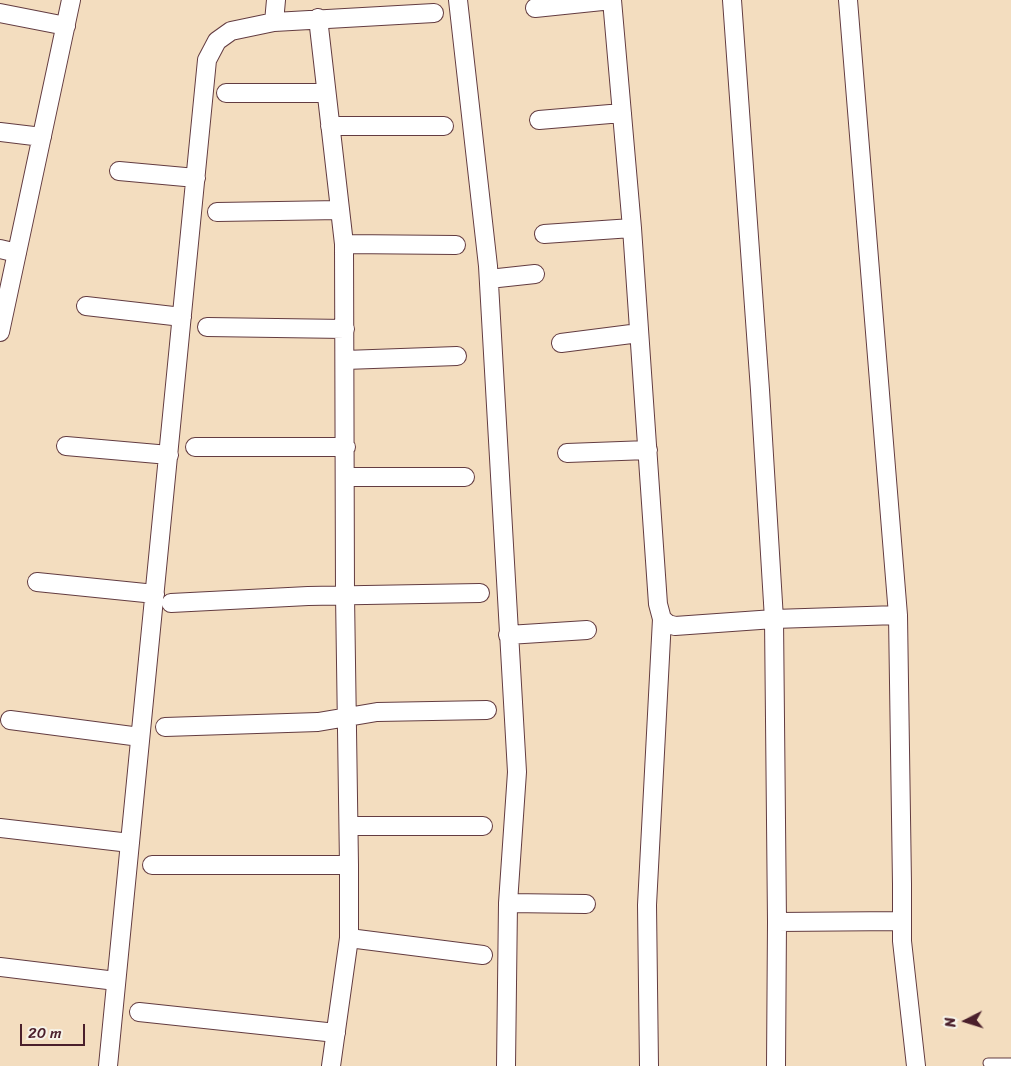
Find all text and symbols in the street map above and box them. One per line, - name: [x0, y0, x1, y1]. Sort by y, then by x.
- north arrow: [941, 996, 991, 1046]
- scale bar: [22, 1014, 88, 1046]
- text: N: [938, 1016, 963, 1028]
- text: 20 m: [28, 1020, 62, 1046]

